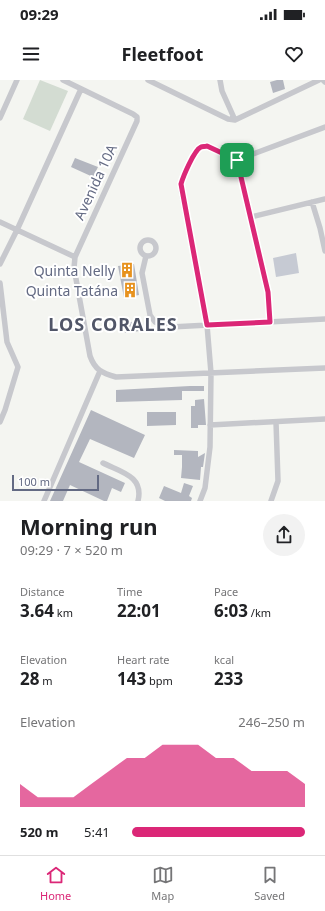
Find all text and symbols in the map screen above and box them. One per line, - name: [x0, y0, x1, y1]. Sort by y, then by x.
- text: 09:29: [20, 4, 59, 24]
- text: Fleetfoot: [122, 42, 203, 66]
- icon: menu: [20, 43, 42, 65]
- icon: heart: [283, 43, 305, 65]
- street label: Avenida 10A: [69, 141, 121, 223]
- pin: [220, 143, 254, 177]
- icon: arrive: [226, 149, 248, 171]
- place label: Quinta Nelly: [34, 261, 116, 280]
- building icon: Quinta Nelly: [118, 261, 136, 279]
- place label: Quinta Tatána: [26, 281, 118, 300]
- building icon: Quinta Tatána: [121, 281, 139, 299]
- district label: LOS CORALES: [48, 312, 178, 336]
- scale bar: [12, 473, 99, 492]
- text: 100 m: [18, 474, 50, 489]
- text: Morning run: [20, 511, 158, 541]
- button: share: [263, 514, 305, 556]
- text: 09:29 · 7 × 520 m: [20, 541, 123, 559]
- text: Distance: [20, 584, 65, 599]
- text: Time: [117, 584, 142, 599]
- text: Pace: [214, 584, 238, 599]
- text: 3.64: [20, 599, 54, 622]
- text: 22:01: [117, 599, 161, 622]
- text: 6:03: [214, 599, 248, 622]
- text: km: [54, 605, 73, 620]
- text: /km: [248, 605, 271, 620]
- text: Elevation: [20, 652, 67, 667]
- text: Heart rate: [117, 652, 170, 667]
- text: kcal: [214, 652, 234, 667]
- text: 28: [20, 667, 39, 690]
- text: 143: [117, 667, 146, 690]
- text: 233: [214, 667, 243, 690]
- text: m: [39, 673, 53, 688]
- text: bpm: [146, 673, 173, 688]
- text: Elevation: [20, 713, 76, 731]
- text: 246–250 m: [238, 713, 305, 731]
- text: 520 m: [20, 823, 58, 841]
- text: 5:41: [84, 823, 110, 841]
- tab: Home: [40, 864, 71, 903]
- tab: Map: [151, 864, 174, 903]
- tab: Saved: [254, 864, 285, 903]

